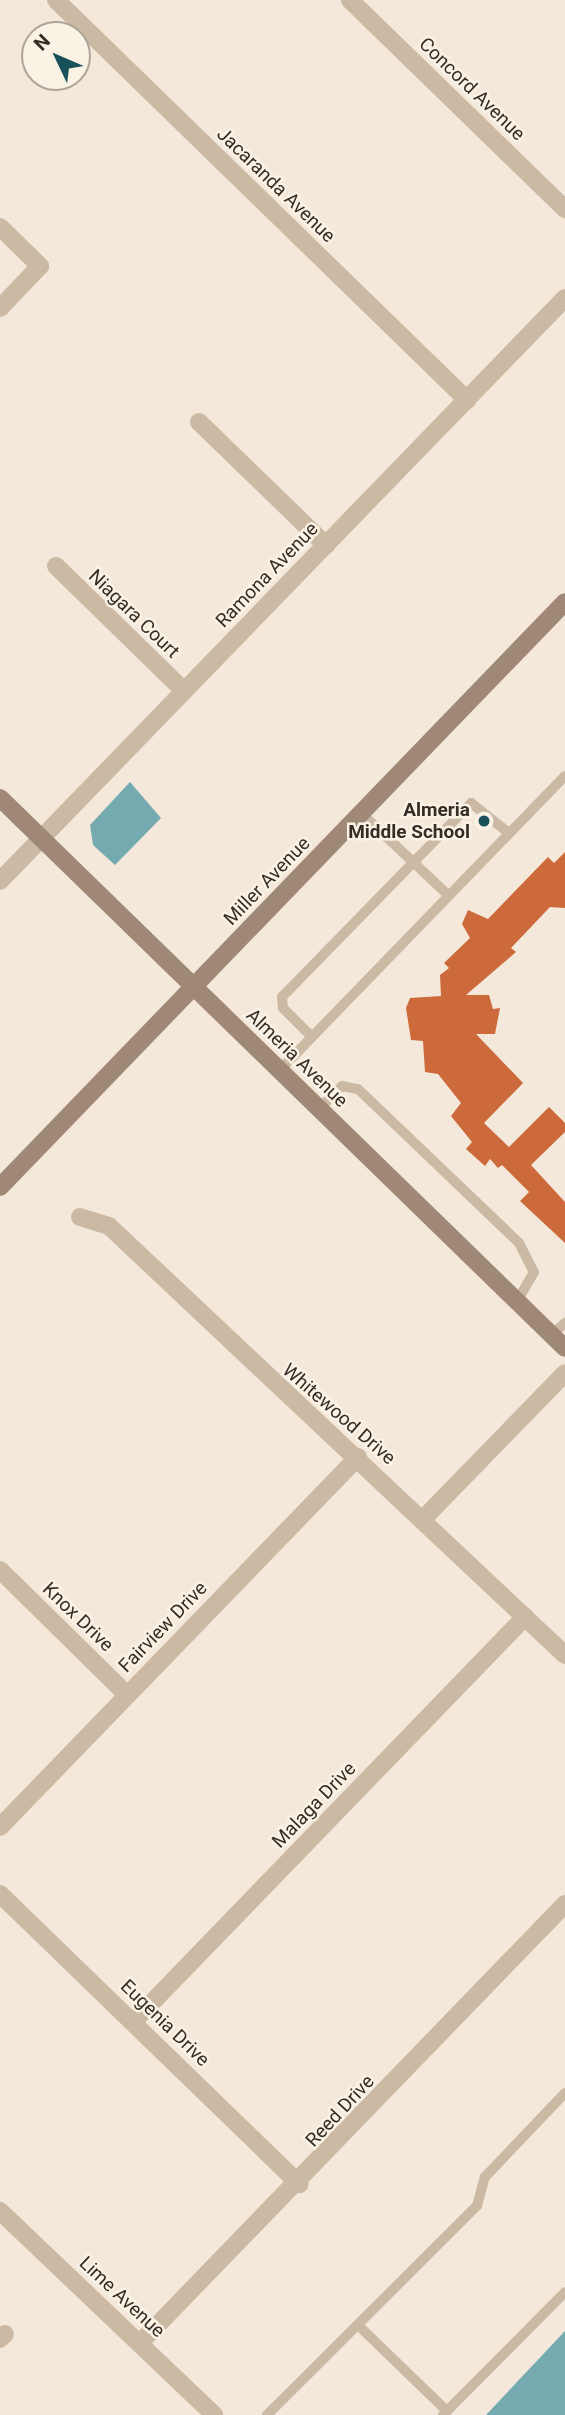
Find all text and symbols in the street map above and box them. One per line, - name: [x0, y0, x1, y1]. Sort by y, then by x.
- north arrow: [21, 21, 91, 91]
- text: N: [29, 30, 55, 55]
- street label: Concord Avenue: [414, 33, 530, 145]
- street label: Jacaranda Avenue: [212, 123, 340, 247]
- street label: Ramona Avenue: [211, 518, 323, 632]
- street label: Niagara Court: [84, 565, 184, 663]
- place label: Almeria Middle School: [348, 799, 470, 843]
- marker: Almeria Middle School: [476, 813, 492, 829]
- street label: Miller Avenue: [219, 832, 315, 930]
- street label: Almeria Avenue: [242, 1004, 352, 1112]
- street label: Whitewood Drive: [278, 1359, 400, 1469]
- street label: Fairview Drive: [114, 1577, 212, 1677]
- street label: Knox Drive: [38, 1578, 118, 1656]
- street label: Malaga Drive: [267, 1757, 361, 1853]
- street label: Eugenia Drive: [116, 1975, 214, 2071]
- street label: Reed Drive: [301, 2070, 379, 2152]
- street label: Lime Avenue: [75, 2252, 169, 2342]

